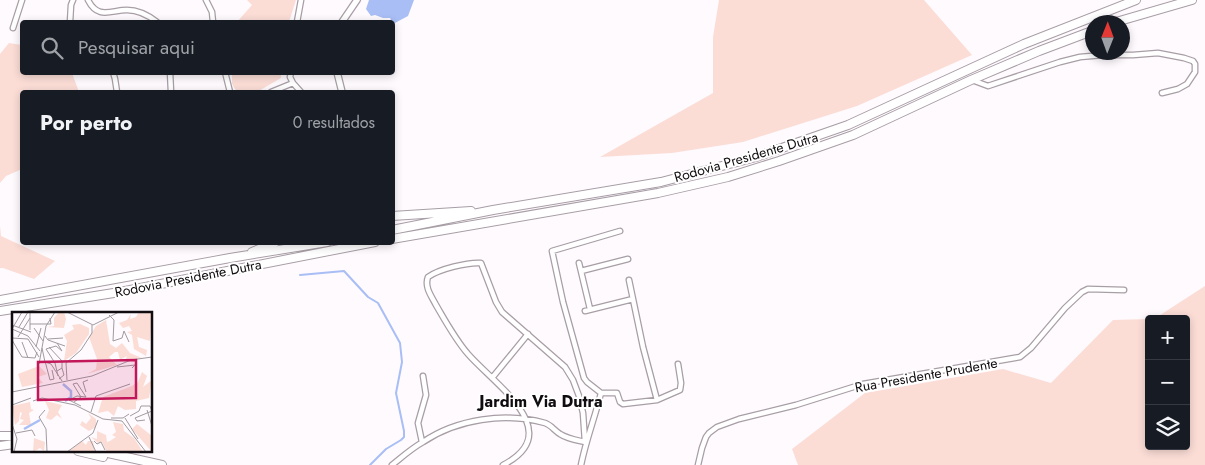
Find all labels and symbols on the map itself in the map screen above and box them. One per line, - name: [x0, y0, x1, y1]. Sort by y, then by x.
- north arrow: [1085, 15, 1130, 60]
- street label: Rodovia Presidente Dutra: [672, 127, 820, 187]
- street label: Rodovia Presidente Dutra: [113, 254, 263, 302]
- inset map: [12, 312, 152, 452]
- street label: Rua Presidente Prudente: [853, 353, 999, 397]
- district label: Jardim Via Dutra: [476, 390, 603, 413]

